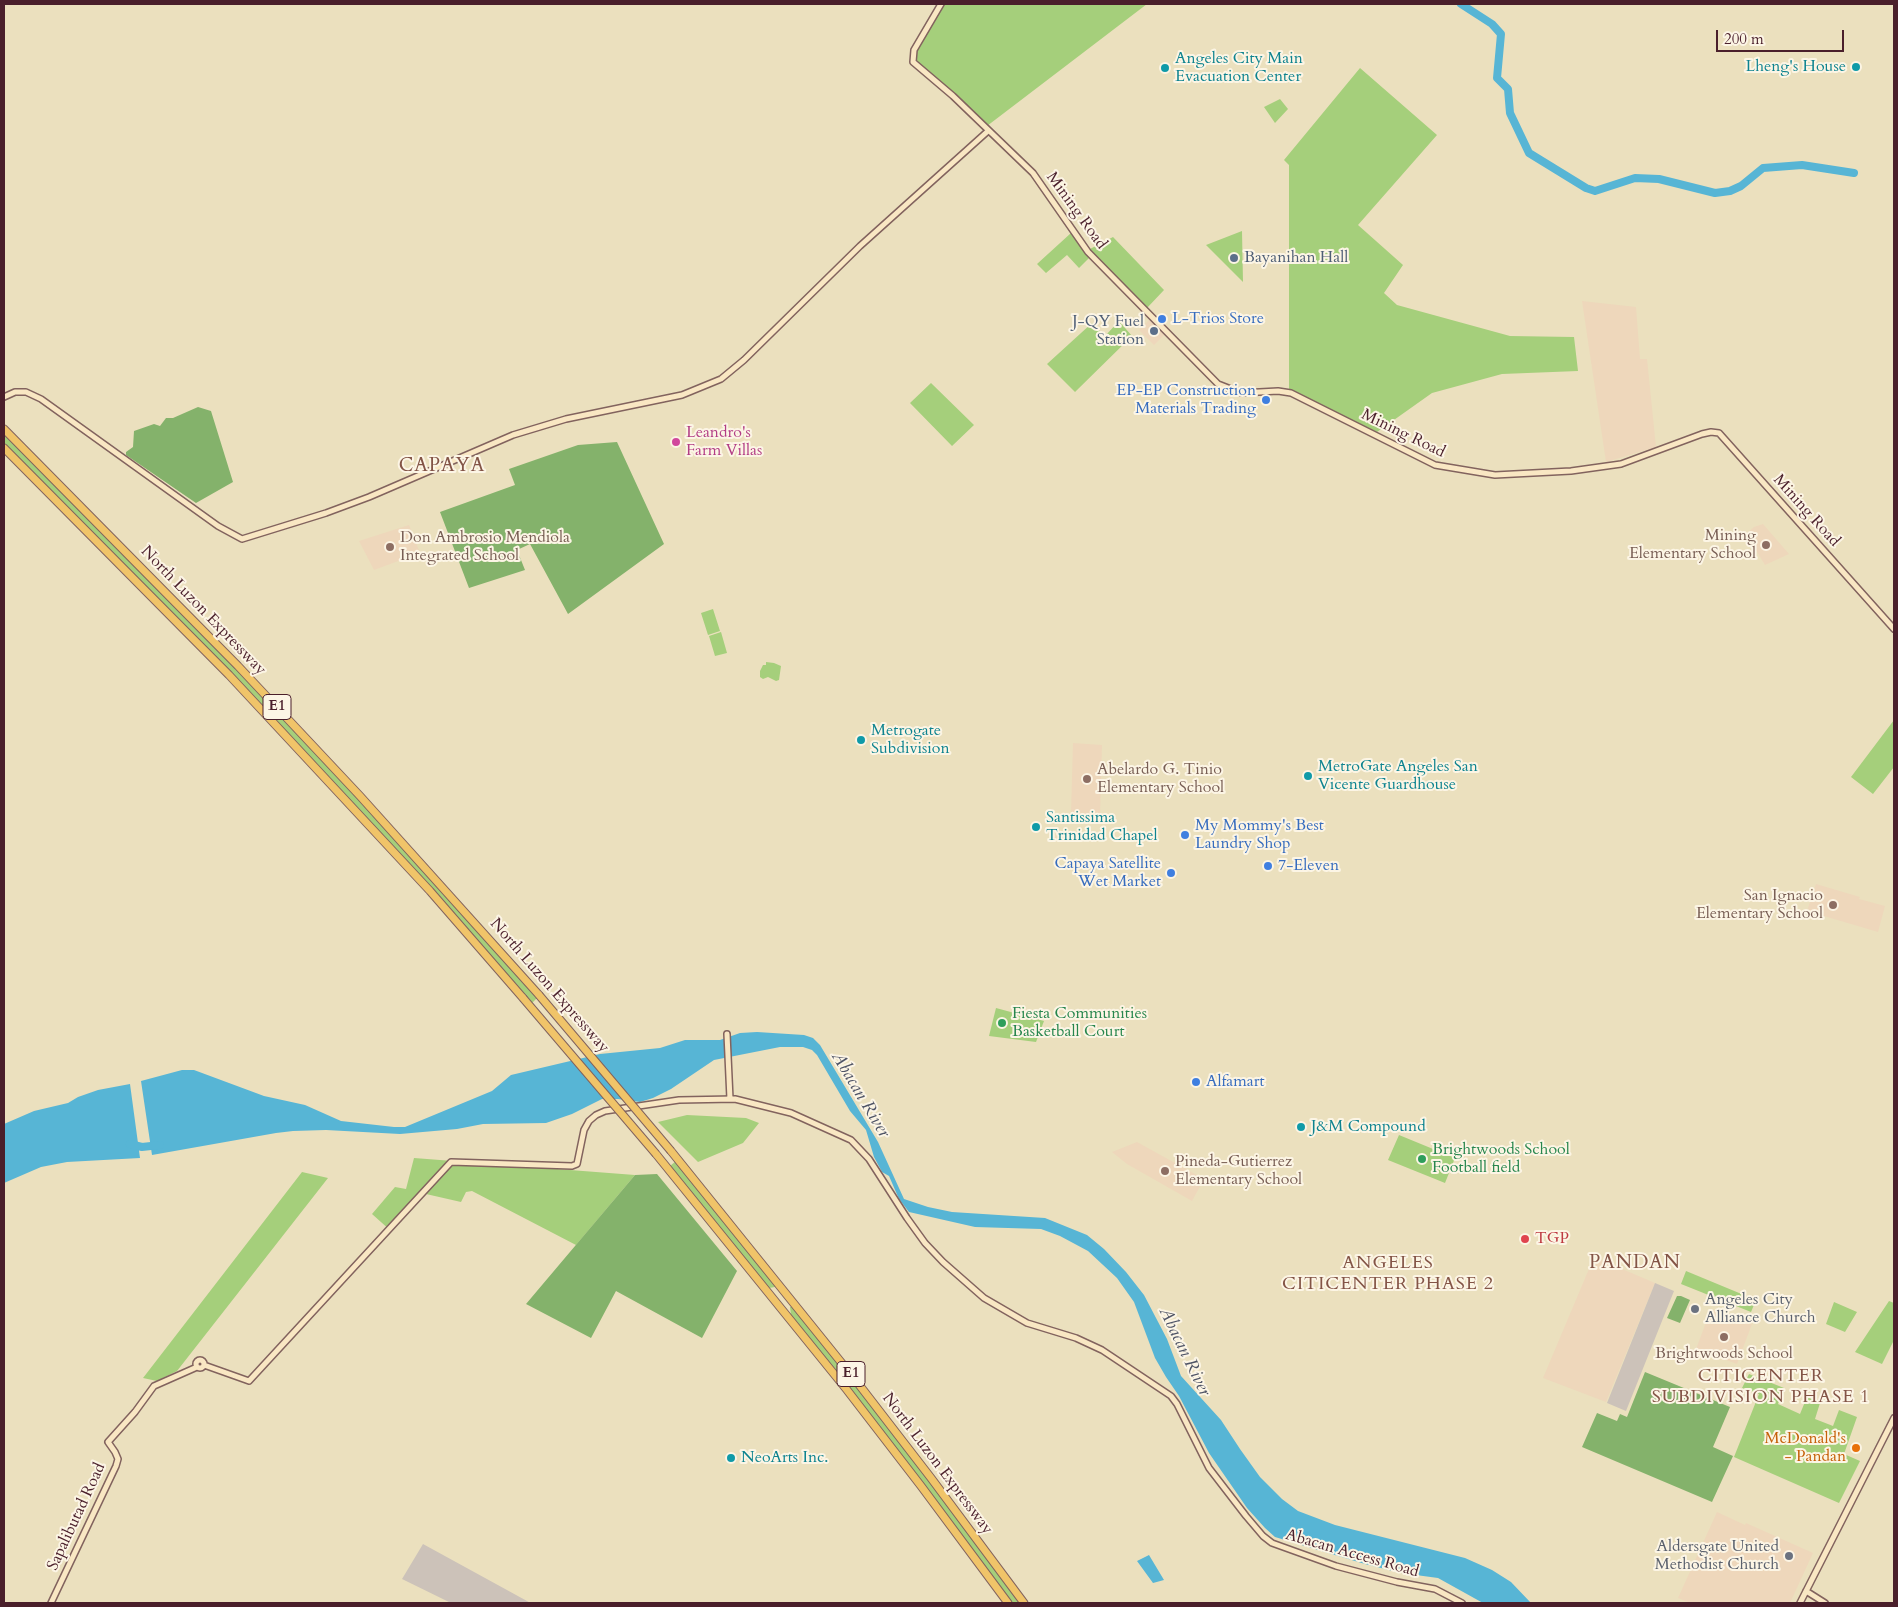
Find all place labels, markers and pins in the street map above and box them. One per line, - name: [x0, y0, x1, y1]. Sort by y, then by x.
- place label: Angeles City Main Evacuation Center: [1175, 49, 1303, 87]
- place label: Lheng's House: [1746, 57, 1846, 77]
- marker: Lheng's House: [1850, 61, 1862, 73]
- marker: Angeles City Main Evacuation Center: [1159, 62, 1171, 74]
- place label: Bayanihan Hall: [1244, 248, 1348, 268]
- marker: Bayanihan Hall: [1228, 252, 1240, 264]
- place label: L-Trios Store: [1172, 309, 1264, 329]
- place label: J-QY Fuel Station: [1072, 312, 1144, 350]
- marker: L-Trios Store: [1156, 313, 1168, 325]
- marker: J-QY Fuel Station: [1148, 325, 1160, 337]
- place label: EP-EP Construction Materials Trading: [1116, 381, 1256, 419]
- marker: EP-EP Construction Materials Trading: [1260, 394, 1272, 406]
- place label: Leandro's Farm Villas: [686, 423, 762, 461]
- marker: Leandro's Farm Villas: [670, 436, 682, 448]
- place label: Mining Elementary School: [1629, 526, 1756, 564]
- place label: Don Ambrosio Mendiola Integrated School: [400, 528, 570, 566]
- marker: Mining Elementary School: [1760, 539, 1772, 551]
- marker: Don Ambrosio Mendiola Integrated School: [384, 541, 396, 553]
- place label: Metrogate Subdivision: [871, 721, 950, 759]
- marker: Metrogate Subdivision: [855, 734, 867, 746]
- place label: MetroGate Angeles San Vicente Guardhouse: [1318, 757, 1478, 795]
- place label: Abelardo G. Tinio Elementary School: [1097, 760, 1224, 798]
- marker: MetroGate Angeles San Vicente Guardhouse: [1302, 770, 1314, 782]
- marker: Abelardo G. Tinio Elementary School: [1081, 773, 1093, 785]
- place label: Santissima Trinidad Chapel: [1046, 808, 1158, 846]
- place label: My Mommy's Best Laundry Shop: [1195, 816, 1324, 854]
- marker: Santissima Trinidad Chapel: [1030, 821, 1042, 833]
- marker: My Mommy's Best Laundry Shop: [1179, 829, 1191, 841]
- place label: Capaya Satellite Wet Market: [1055, 854, 1161, 892]
- place label: 7-Eleven: [1278, 856, 1339, 876]
- marker: 7-Eleven: [1262, 860, 1274, 872]
- marker: Capaya Satellite Wet Market: [1165, 867, 1177, 879]
- place label: San Ignacio Elementary School: [1696, 886, 1823, 924]
- marker: San Ignacio Elementary School: [1827, 899, 1839, 911]
- place label: Fiesta Communities Basketball Court: [1012, 1004, 1147, 1042]
- marker: Fiesta Communities Basketball Court: [996, 1017, 1008, 1029]
- place label: Alfamart: [1206, 1072, 1265, 1092]
- marker: Alfamart: [1190, 1076, 1202, 1088]
- place label: J&M Compound: [1311, 1117, 1426, 1137]
- marker: J&M Compound: [1295, 1121, 1307, 1133]
- place label: Brightwoods School Football field: [1432, 1140, 1570, 1178]
- place label: Pineda-Gutierrez Elementary School: [1175, 1152, 1302, 1190]
- marker: Brightwoods School Football field: [1416, 1153, 1428, 1165]
- marker: Pineda-Gutierrez Elementary School: [1159, 1165, 1171, 1177]
- place label: TGP: [1535, 1229, 1569, 1249]
- marker: TGP: [1519, 1233, 1531, 1245]
- place label: Angeles City Alliance Church: [1705, 1290, 1816, 1328]
- marker: Angeles City Alliance Church: [1689, 1303, 1701, 1315]
- marker: Brightwoods School: [1718, 1331, 1730, 1343]
- place label: Brightwoods School: [1655, 1344, 1793, 1364]
- place label: McDonald's - Pandan: [1764, 1429, 1846, 1467]
- marker: McDonald's - Pandan: [1850, 1442, 1862, 1454]
- place label: NeoArts Inc.: [741, 1448, 828, 1468]
- marker: NeoArts Inc.: [725, 1452, 737, 1464]
- place label: Aldersgate United Methodist Church: [1655, 1537, 1779, 1575]
- marker: Aldersgate United Methodist Church: [1783, 1550, 1795, 1562]

